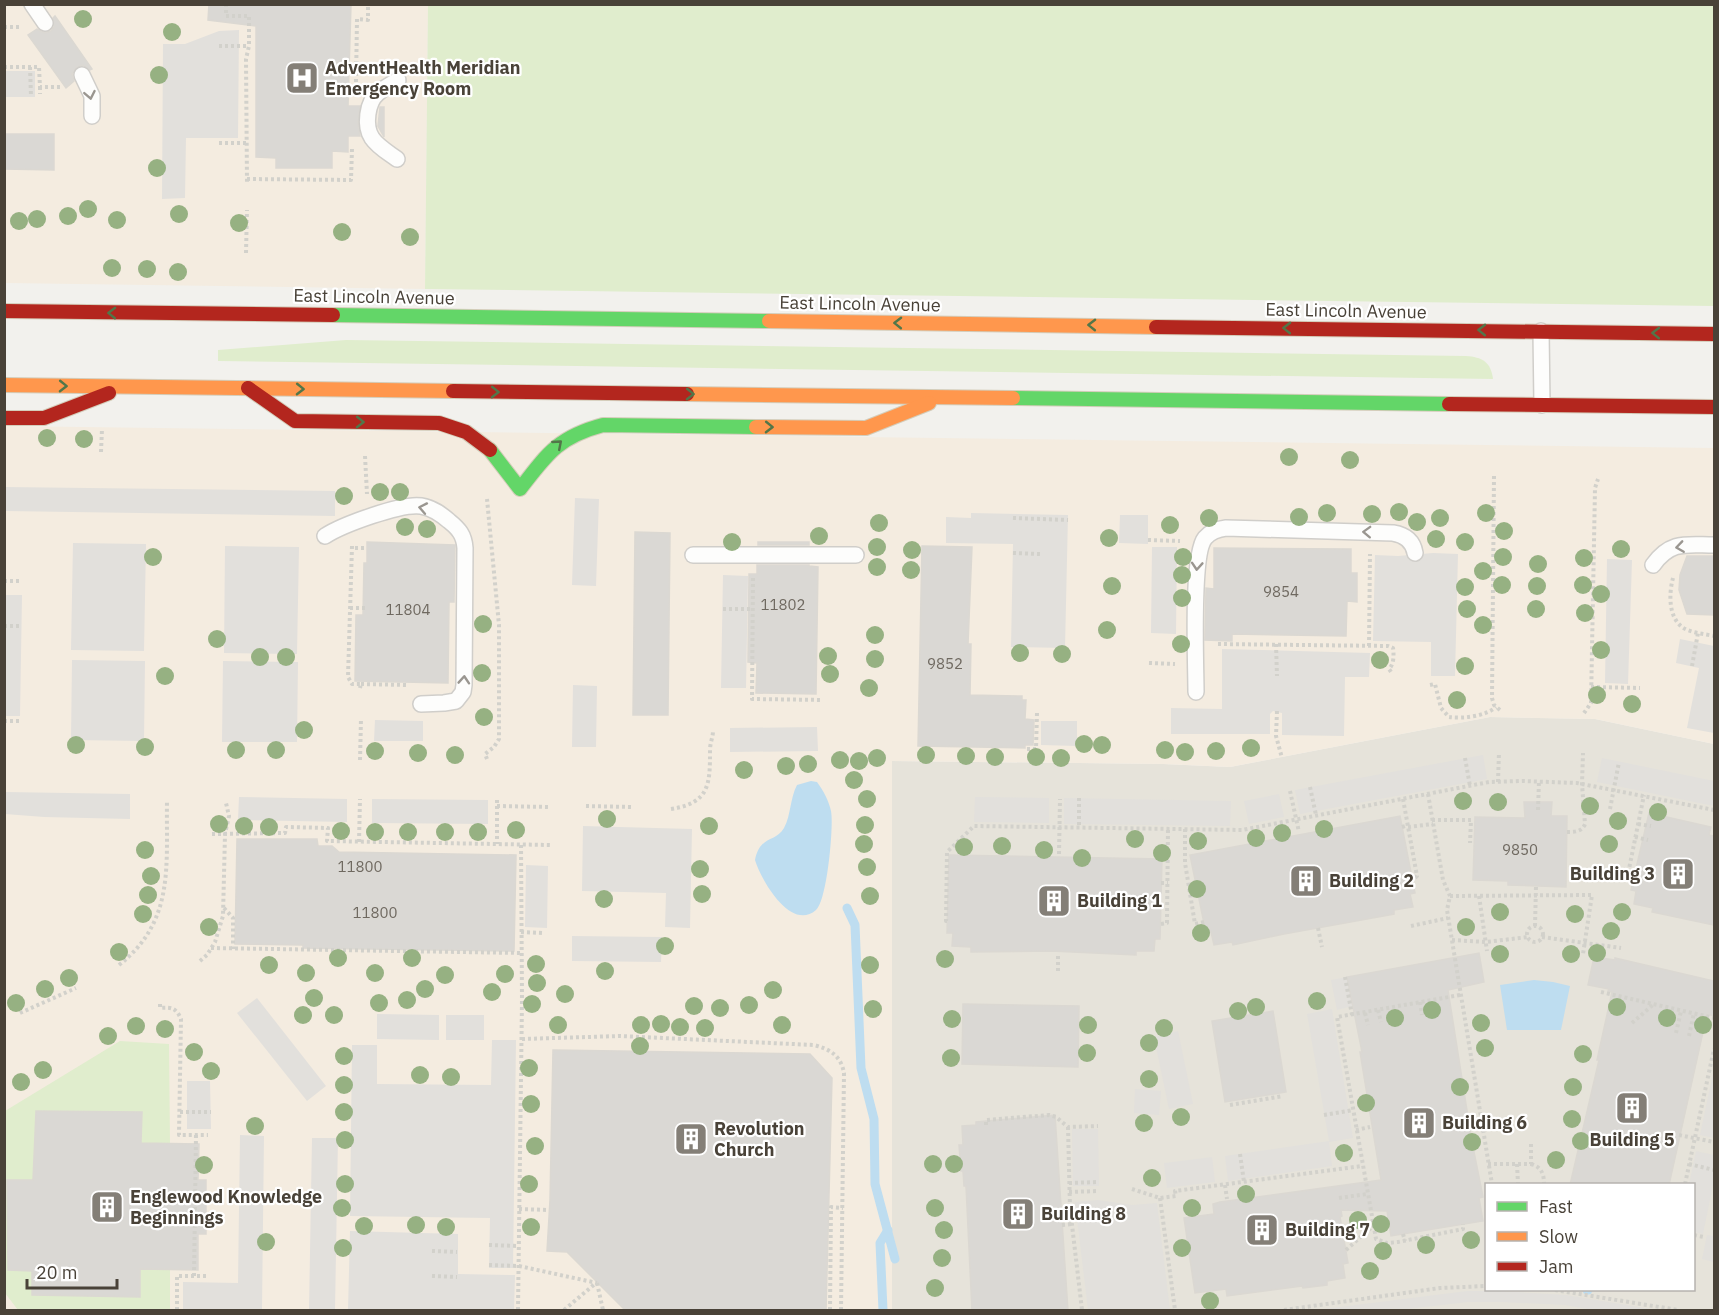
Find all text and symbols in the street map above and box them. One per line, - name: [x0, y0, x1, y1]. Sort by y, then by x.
- place label: AdventHealth Meridian Emergency Room: [325, 56, 521, 100]
- hospital icon: AdventHealth Meridian Emergency Room: [284, 60, 320, 96]
- one-way arrow: [83, 90, 96, 100]
- street label: East Lincoln Avenue: [293, 284, 455, 309]
- street label: East Lincoln Avenue: [779, 291, 941, 316]
- street label: East Lincoln Avenue: [1265, 298, 1427, 323]
- one-way arrow: [107, 307, 116, 319]
- one-way arrow: [893, 316, 902, 329]
- one-way arrow: [1088, 319, 1097, 331]
- one-way arrow: [1283, 322, 1292, 334]
- one-way arrow: [1478, 324, 1487, 337]
- one-way arrow: [1652, 327, 1661, 339]
- one-way arrow: [58, 380, 67, 392]
- one-way arrow: [295, 383, 304, 395]
- one-way arrow: [490, 385, 499, 398]
- one-way arrow: [685, 388, 694, 400]
- one-way arrow: [355, 416, 364, 428]
- one-way arrow: [764, 421, 773, 433]
- one-way arrow: [551, 440, 562, 451]
- one-way arrow: [418, 502, 428, 515]
- one-way arrow: [1363, 526, 1372, 538]
- one-way arrow: [1676, 540, 1685, 552]
- one-way arrow: [1191, 562, 1204, 571]
- house number: 9854: [1263, 582, 1299, 601]
- house number: 11802: [760, 595, 806, 614]
- house number: 11804: [385, 600, 431, 619]
- house number: 9852: [927, 654, 963, 673]
- one-way arrow: [457, 675, 470, 684]
- house number: 9850: [1502, 840, 1538, 859]
- building icon: Building 3: [1660, 856, 1696, 892]
- house number: 11800: [337, 857, 383, 876]
- place label: Building 3: [1570, 862, 1655, 885]
- building icon: Building 2: [1288, 863, 1324, 899]
- place label: Building 2: [1329, 869, 1414, 892]
- building icon: Building 1: [1036, 883, 1072, 919]
- place label: Building 1: [1077, 889, 1162, 912]
- house number: 11800: [352, 903, 398, 922]
- building icon: Building 5: [1614, 1090, 1650, 1126]
- building icon: Building 6: [1401, 1105, 1437, 1141]
- place label: Building 6: [1442, 1111, 1527, 1134]
- place label: Revolution Church: [714, 1117, 805, 1161]
- building icon: Revolution Church: [673, 1121, 709, 1157]
- place label: Building 5: [1589, 1128, 1675, 1151]
- legend: [1485, 1183, 1695, 1291]
- place label: Englewood Knowledge Beginnings: [130, 1185, 322, 1229]
- building icon: Englewood Knowledge Beginnings: [89, 1189, 125, 1225]
- text: Fast: [1539, 1195, 1573, 1218]
- building icon: Building 8: [1000, 1196, 1036, 1232]
- place label: Building 8: [1041, 1202, 1126, 1225]
- building icon: Building 7: [1244, 1212, 1280, 1248]
- place label: Building 7: [1285, 1218, 1370, 1241]
- text: Slow: [1539, 1225, 1578, 1248]
- scale bar: [27, 1252, 117, 1290]
- text: Jam: [1539, 1255, 1574, 1278]
- text: 20 m: [36, 1261, 78, 1284]

